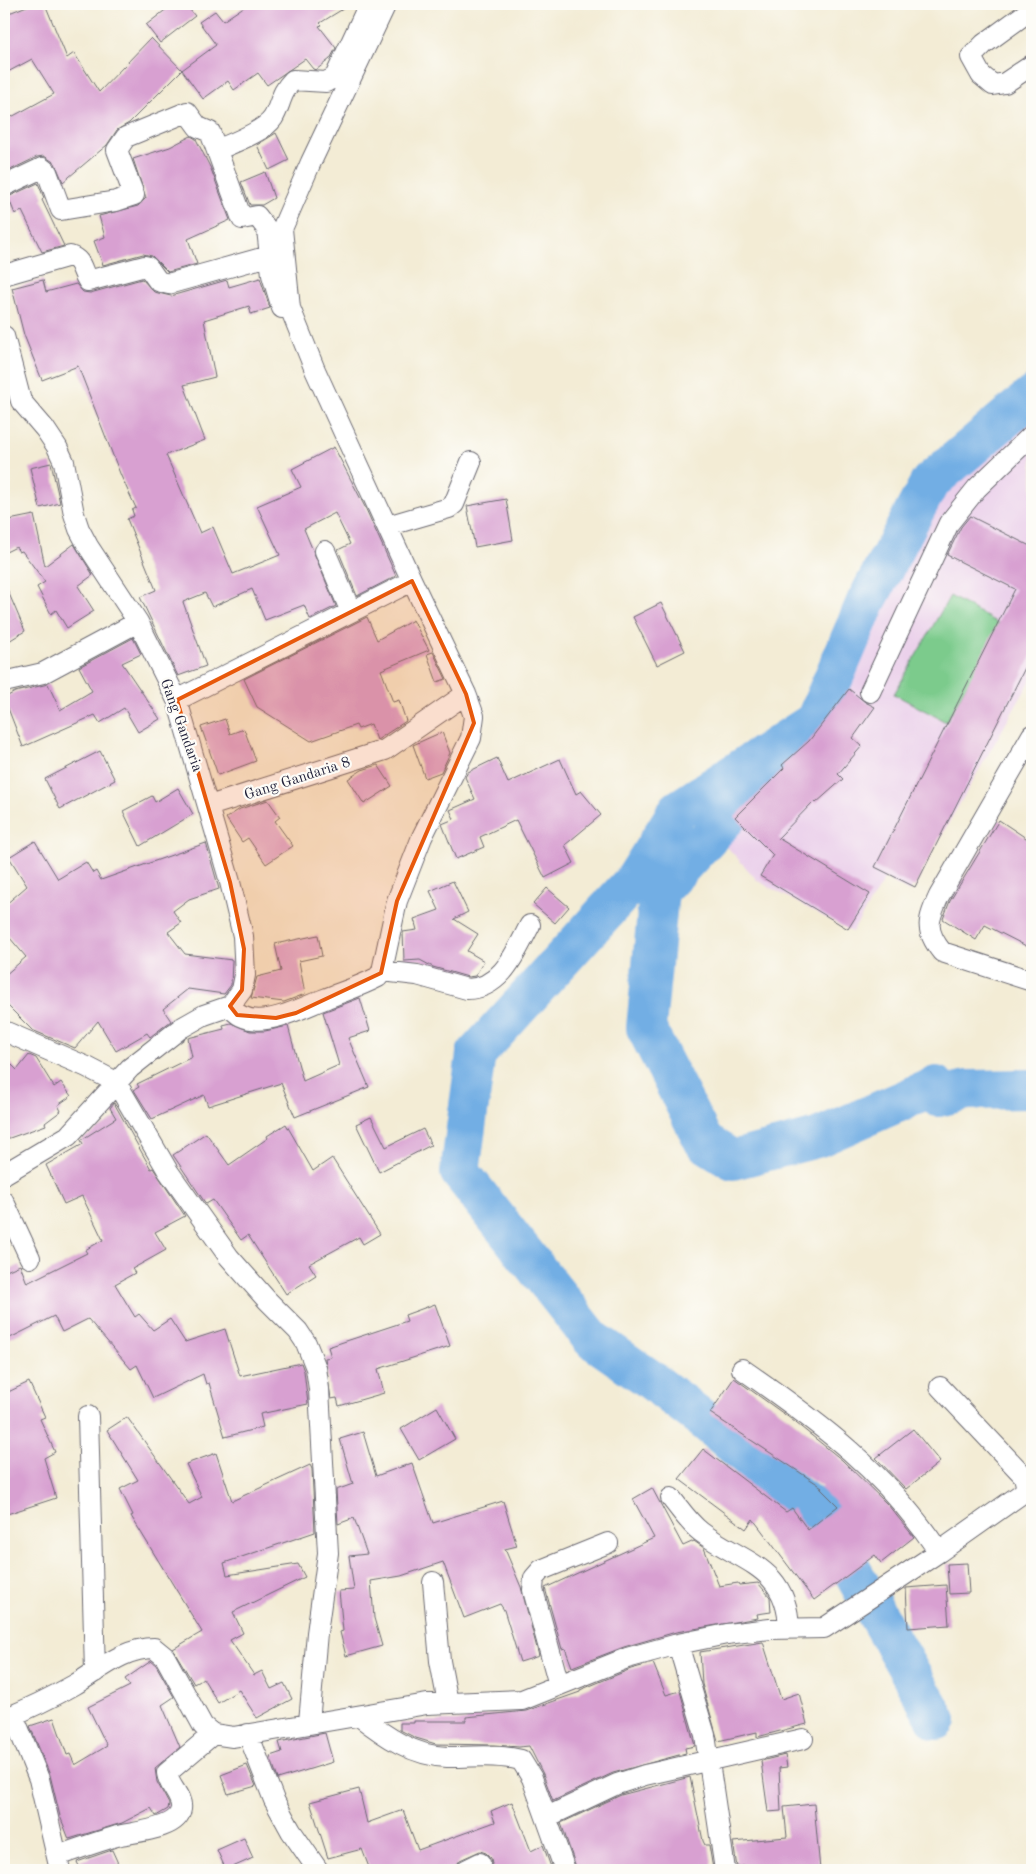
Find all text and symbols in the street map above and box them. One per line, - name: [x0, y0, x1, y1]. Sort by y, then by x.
- street label: Gang Gandaria: [157, 677, 205, 775]
- street label: Gang Gandaria 8: [243, 755, 352, 804]

